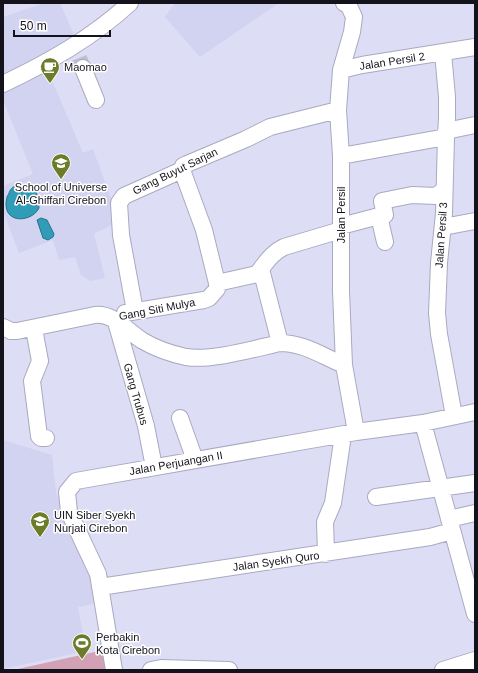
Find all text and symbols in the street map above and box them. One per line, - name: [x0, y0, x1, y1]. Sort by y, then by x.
- scale bar: [14, 12, 110, 38]
- text: 50 m: [20, 19, 47, 33]
- street label: Jalan Persil 2: [358, 50, 426, 72]
- cafe icon: Maomao: [39, 56, 61, 84]
- place label: Maomao: [64, 61, 107, 73]
- street label: Gang Buyut Sarjan: [131, 145, 219, 197]
- school or university icon: School of Universe Al-Ghiffari Cirebon: [50, 152, 72, 180]
- place label: School of Universe Al-Ghiffari Cirebon: [15, 181, 107, 206]
- street label: Jalan Persil: [335, 187, 347, 243]
- street label: Jalan Persil 3: [433, 202, 449, 268]
- street label: Gang Siti Mulya: [118, 296, 197, 322]
- street label: Gang Trubus: [121, 362, 151, 427]
- street label: Jalan Perjuangan II: [128, 449, 224, 477]
- place label: UIN Siber Syekh Nurjati Cirebon: [54, 509, 135, 534]
- school or university icon: UIN Siber Syekh Nurjati Cirebon: [29, 510, 51, 538]
- street label: Jalan Syekh Quro: [232, 549, 320, 573]
- place label: Perbakin Kota Cirebon: [96, 631, 160, 656]
- sports icon: Perbakin Kota Cirebon: [71, 632, 93, 660]

